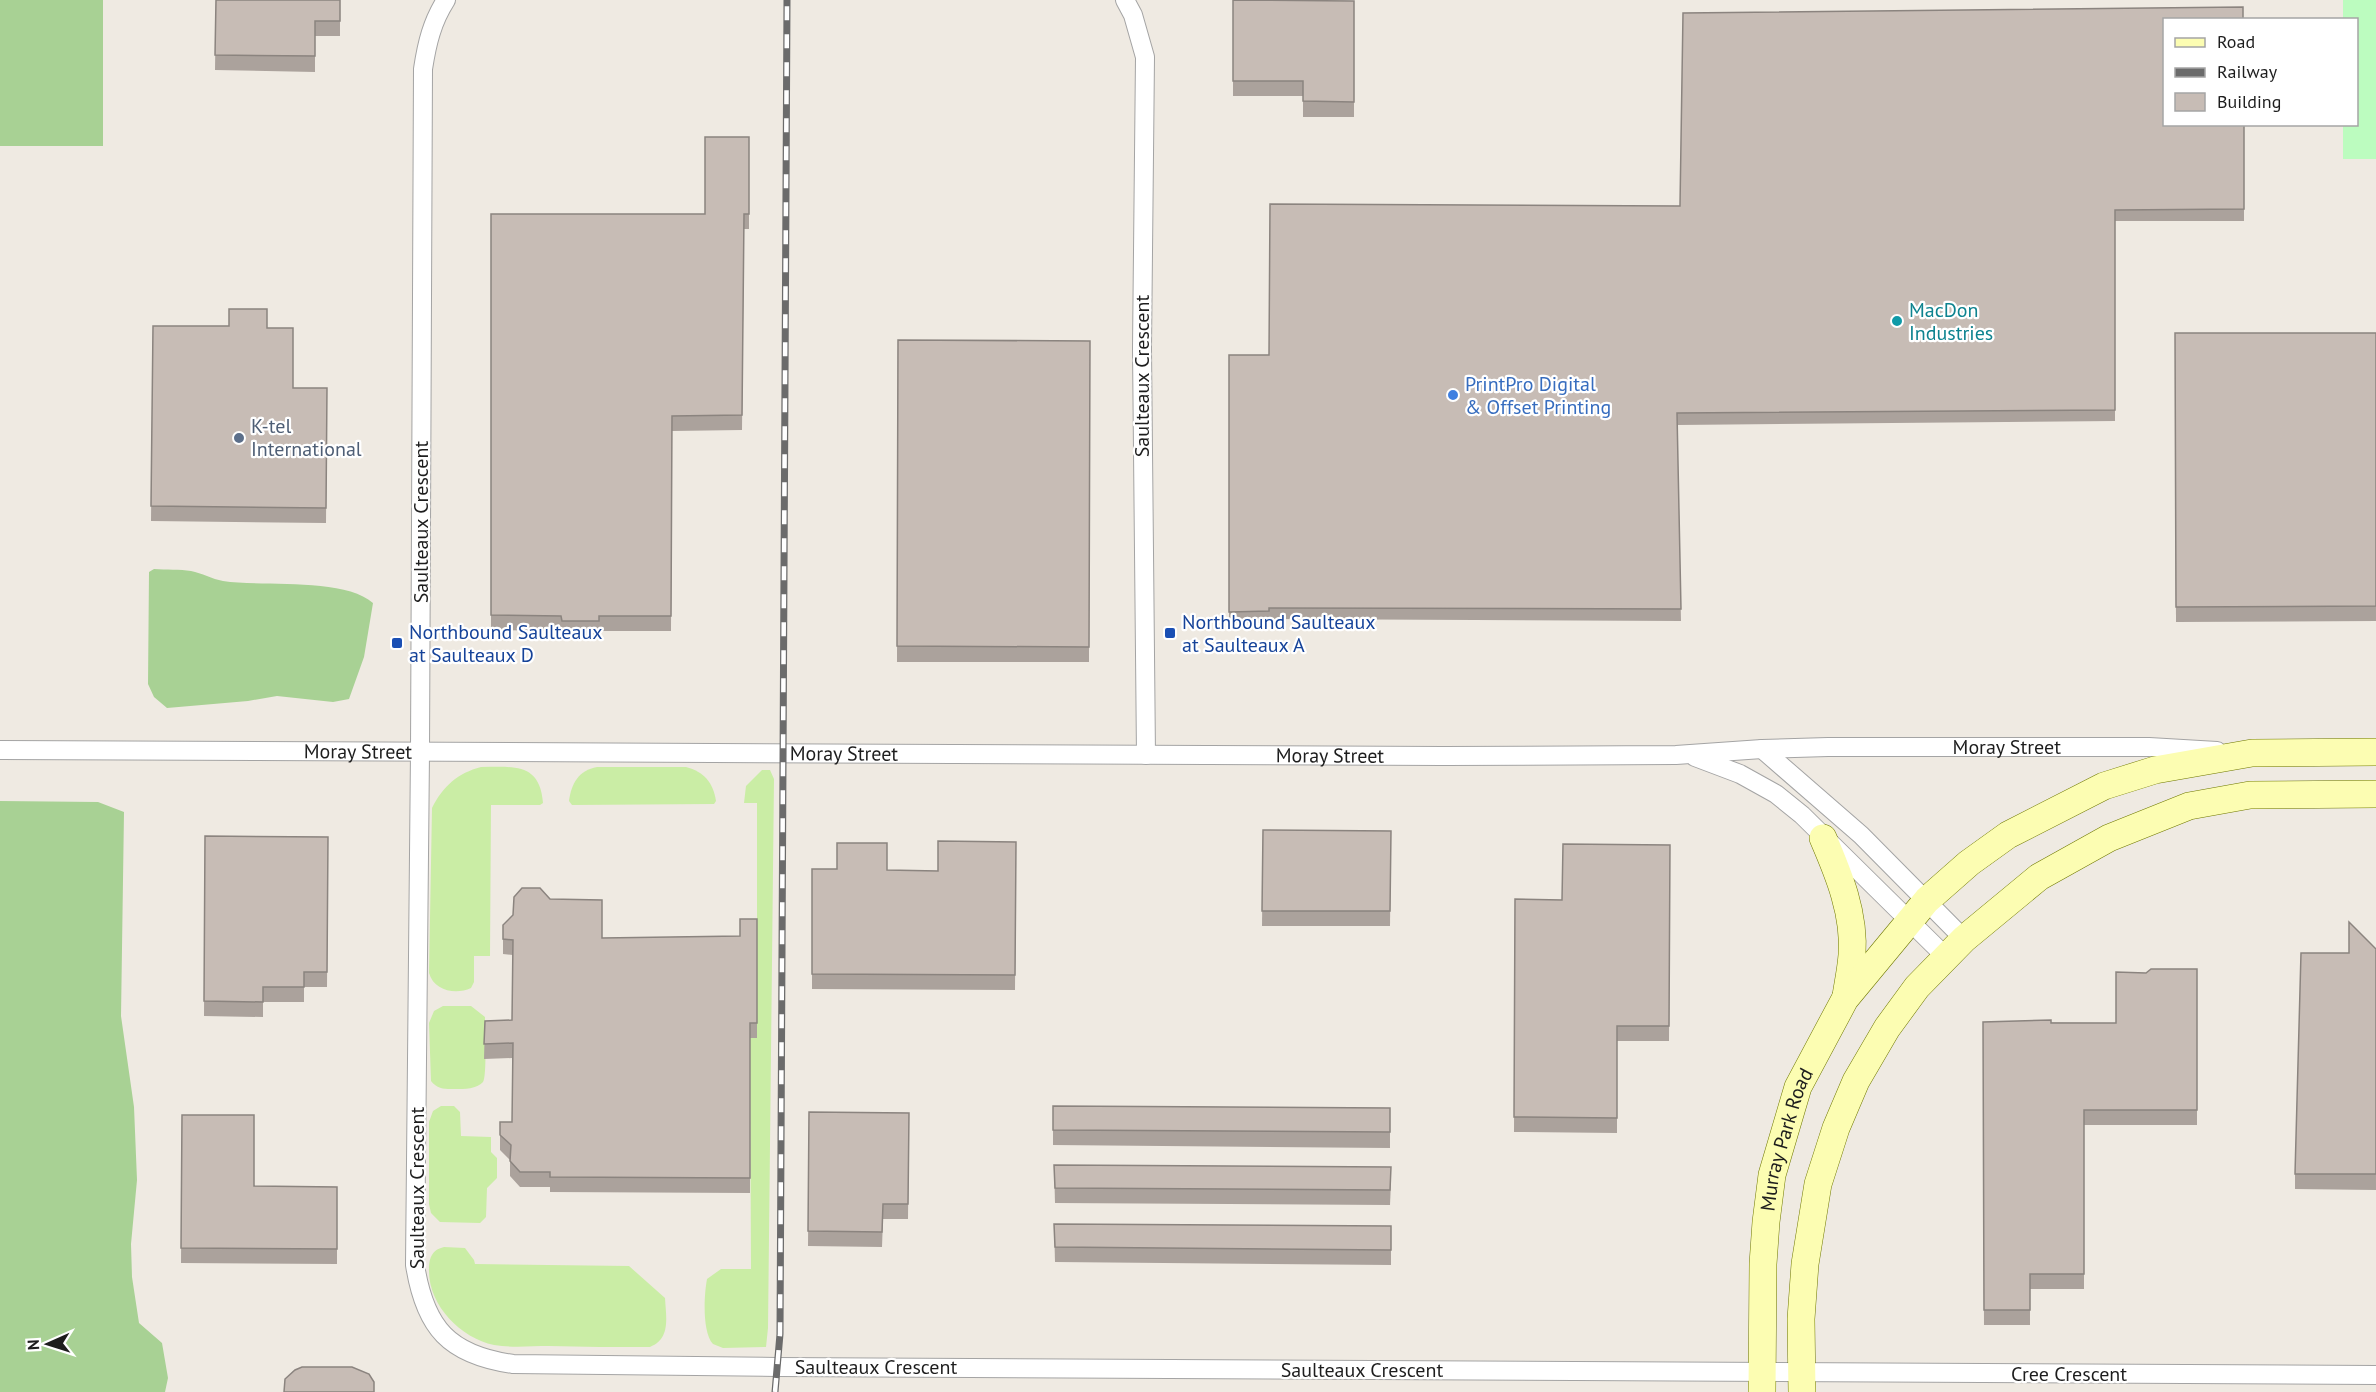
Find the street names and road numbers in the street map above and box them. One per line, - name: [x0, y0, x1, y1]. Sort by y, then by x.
- street label: Saulteaux Crescent: [1129, 295, 1155, 457]
- street label: Saulteaux Crescent: [408, 441, 434, 603]
- street label: Moray Street: [1953, 734, 2061, 760]
- street label: Moray Street: [304, 738, 412, 765]
- street label: Moray Street: [790, 740, 898, 767]
- street label: Moray Street: [1276, 742, 1384, 769]
- street label: Murray Park Road: [1754, 1063, 1819, 1213]
- street label: Saulteaux Crescent: [404, 1107, 430, 1269]
- street label: Saulteaux Crescent: [795, 1354, 957, 1380]
- street label: Saulteaux Crescent: [1281, 1357, 1443, 1383]
- street label: Cree Crescent: [2011, 1361, 2127, 1387]

